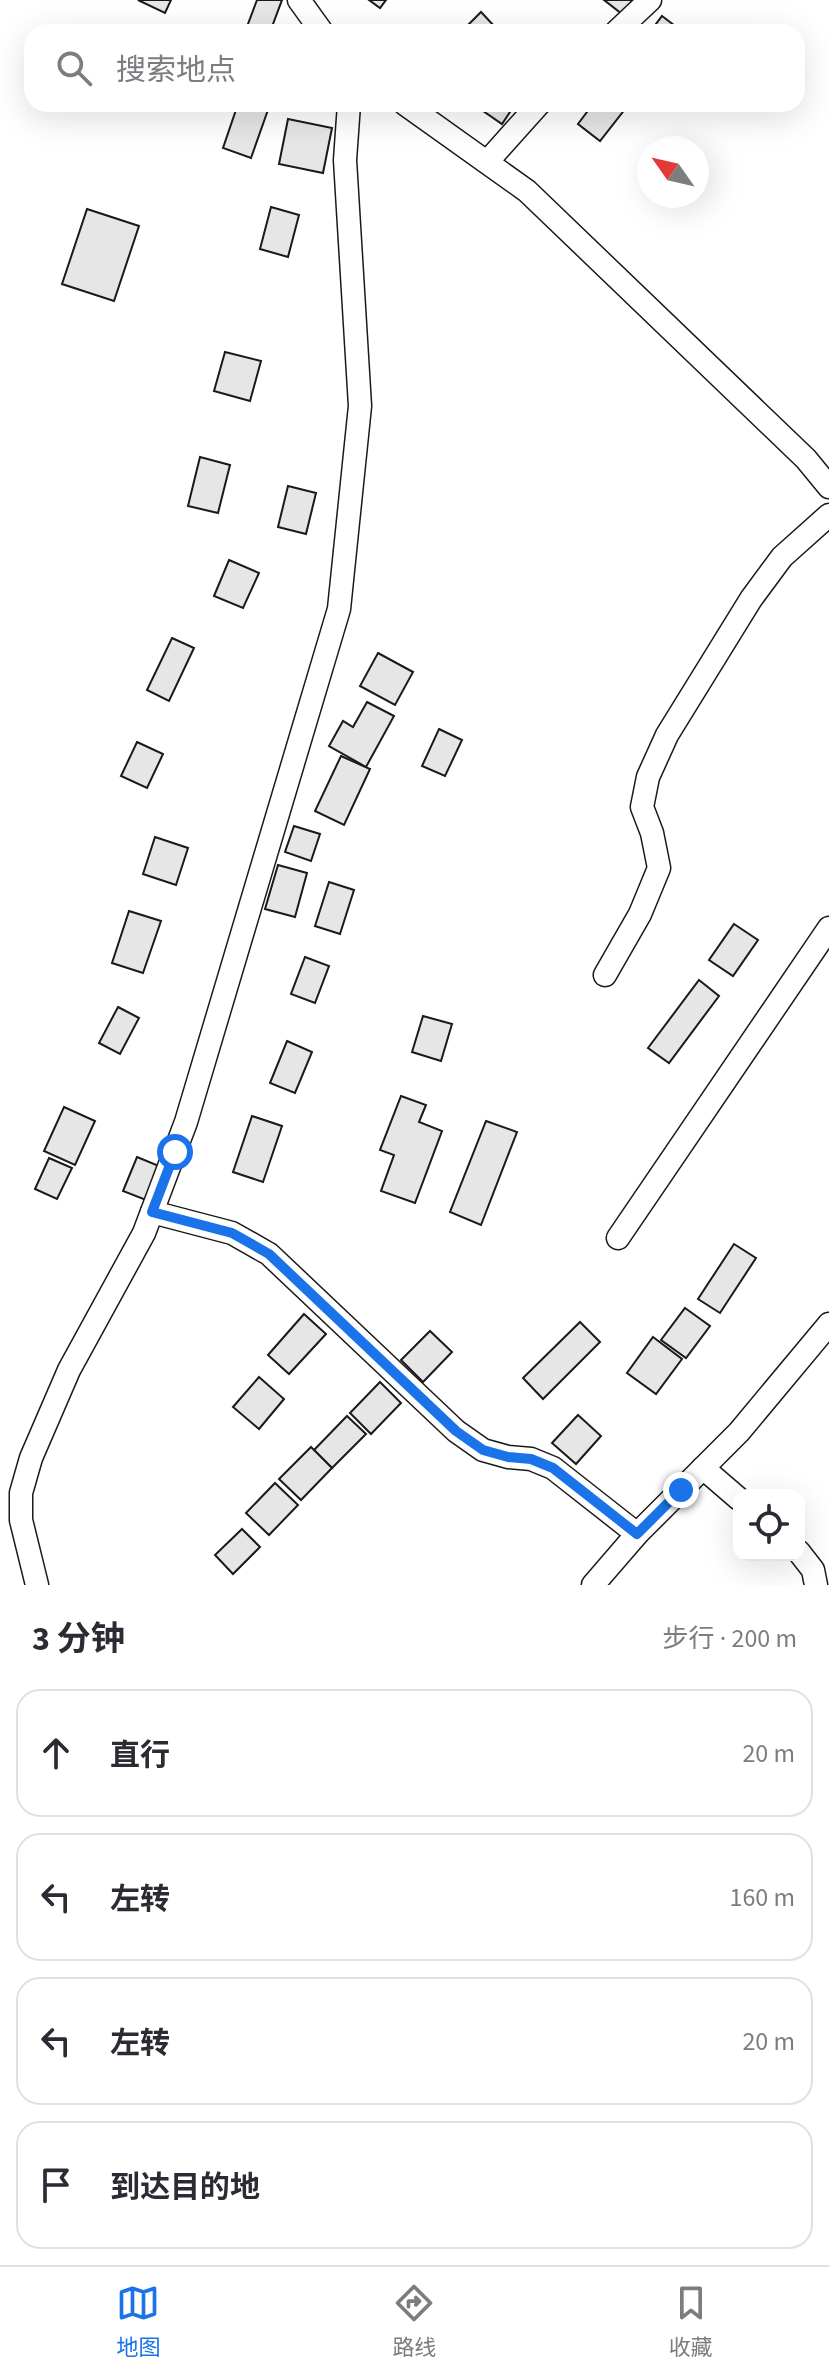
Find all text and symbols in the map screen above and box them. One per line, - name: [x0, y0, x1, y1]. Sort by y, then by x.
- search box: [24, 24, 805, 112]
- icon: search: [52, 46, 96, 90]
- text: 搜索地点: [116, 49, 236, 92]
- north arrow: [637, 136, 709, 208]
- route start: [157, 1134, 193, 1170]
- route end: [663, 1472, 699, 1508]
- map controls: [733, 1489, 805, 1561]
- button: locate: [733, 1489, 805, 1561]
- text: 3 分钟: [32, 1615, 125, 1664]
- text: 步行 · 200 m: [663, 1620, 797, 1657]
- icon: ahead: [34, 1731, 78, 1775]
- text: 直行: [110, 1734, 170, 1777]
- text: 20 m: [742, 1735, 795, 1772]
- icon: left: [34, 1875, 78, 1919]
- text: 左转: [110, 1878, 170, 1921]
- text: 160 m: [729, 1879, 795, 1916]
- icon: left: [34, 2019, 78, 2063]
- text: 左转: [110, 2022, 170, 2065]
- text: 20 m: [742, 2023, 795, 2060]
- icon: arrive: [34, 2163, 78, 2207]
- text: 到达目的地: [110, 2166, 260, 2209]
- tab: 地图: [116, 2281, 160, 2364]
- tab: 路线: [392, 2281, 437, 2364]
- tab: 收藏: [669, 2281, 713, 2364]

